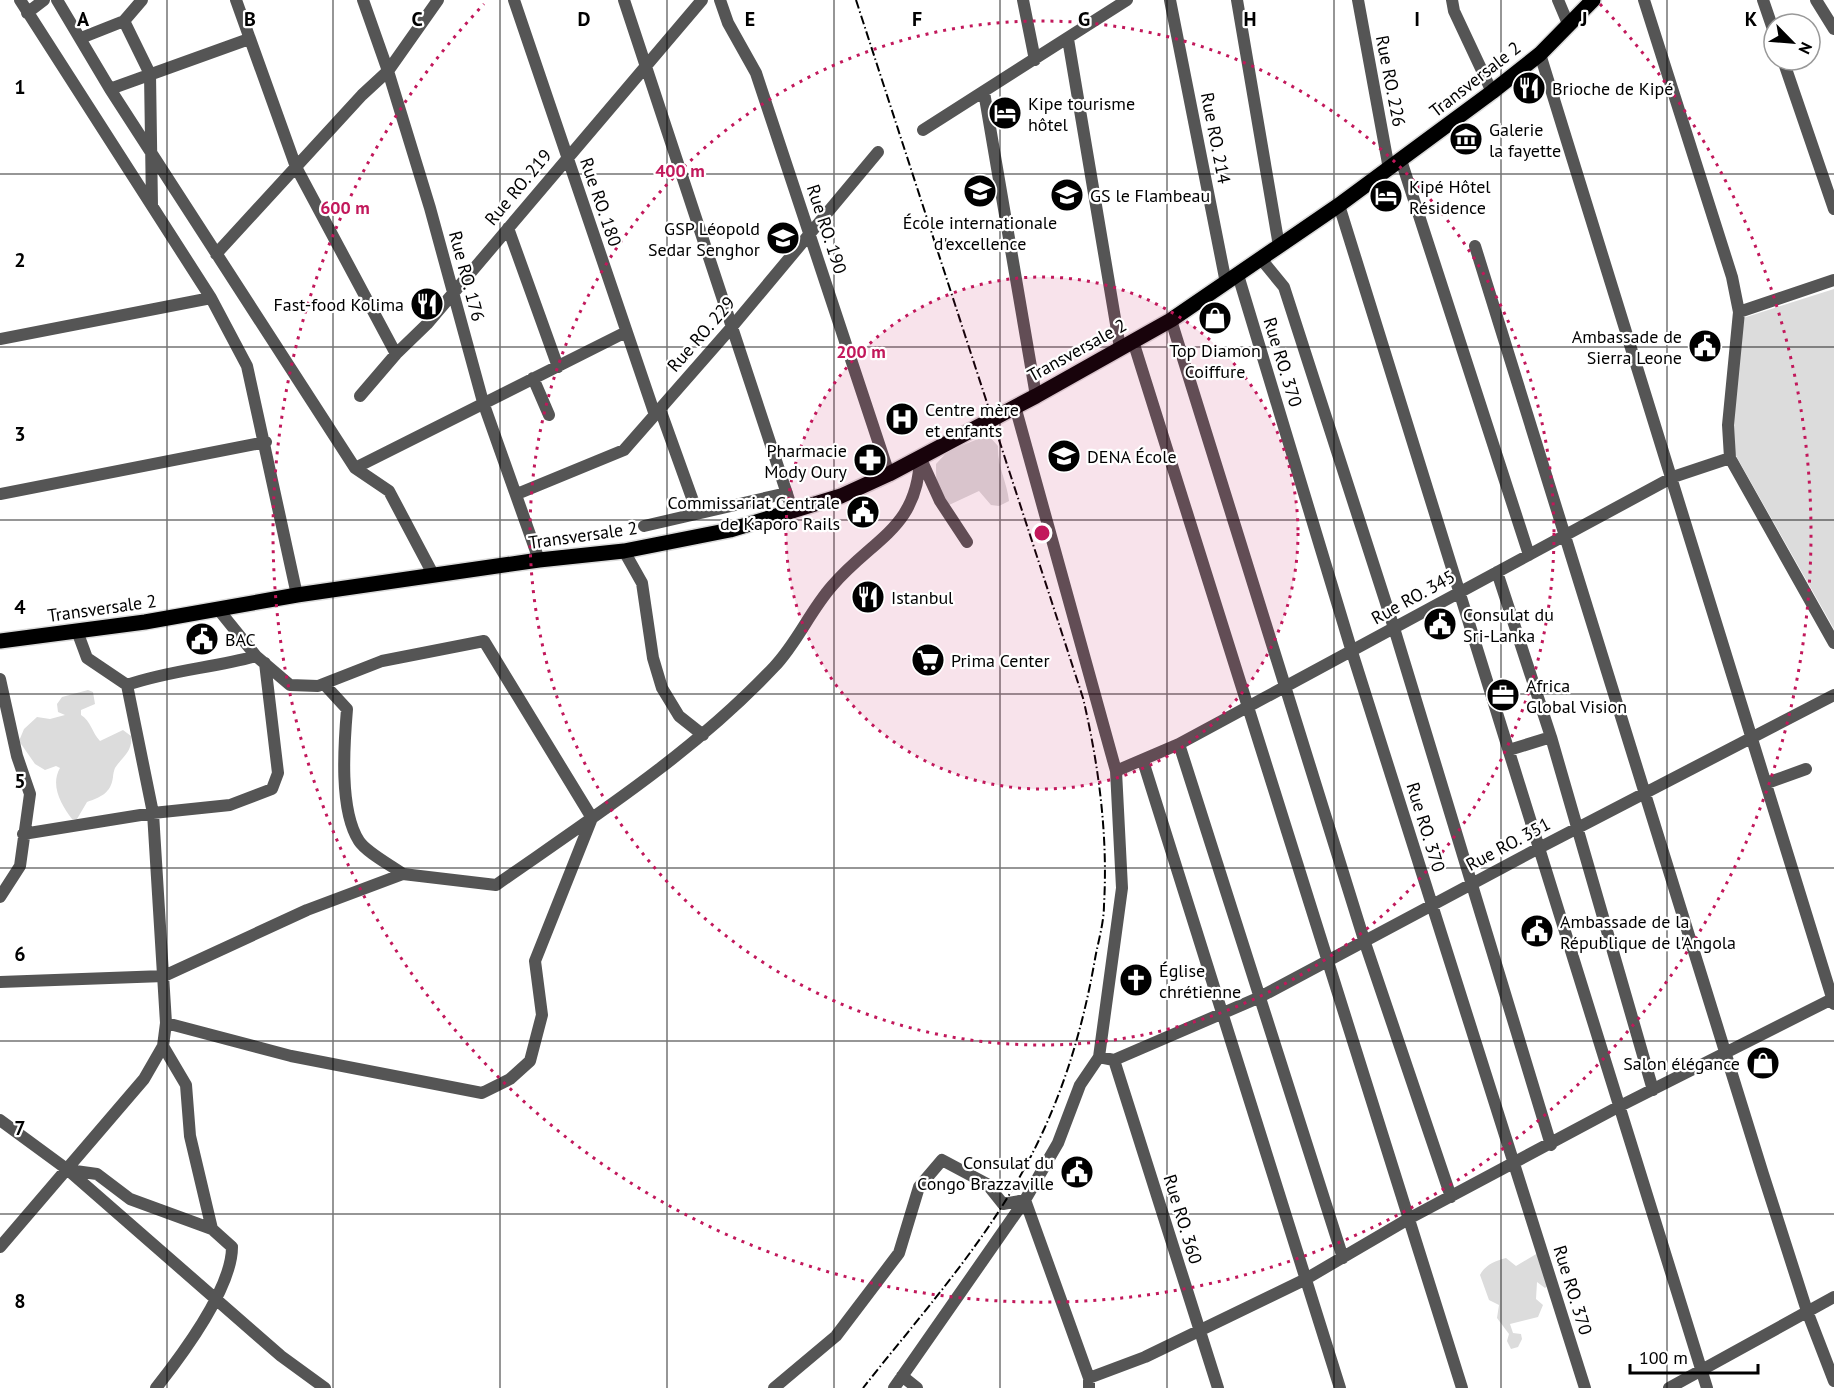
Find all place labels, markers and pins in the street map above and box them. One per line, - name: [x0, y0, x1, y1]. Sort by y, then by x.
- restaurant icon: Brioche de Kipé: [1511, 70, 1547, 106]
- place label: Brioche de Kipé: [1552, 77, 1673, 100]
- place label: Kipe tourisme hôtel: [1028, 92, 1135, 136]
- hotel icon: Kipe tourisme hôtel: [987, 95, 1023, 131]
- place label: Galerie la fayette: [1489, 118, 1561, 162]
- museum icon: Galerie la fayette: [1448, 121, 1484, 157]
- school or university icon: École internationale d'excellence: [962, 173, 998, 209]
- place label: Kipé Hôtel Résidence: [1409, 175, 1491, 219]
- school or university icon: GS le Flambeau: [1049, 177, 1085, 213]
- hotel icon: Kipé Hôtel Résidence: [1368, 178, 1404, 214]
- place label: GS le Flambeau: [1090, 184, 1210, 207]
- place label: École internationale d'excellence: [903, 211, 1057, 255]
- place label: GSP Léopold Sedar Senghor: [648, 217, 760, 261]
- school or university icon: GSP Léopold Sedar Senghor: [765, 220, 801, 256]
- restaurant icon: Fast-food Kolima: [409, 286, 445, 322]
- place label: Fast-food Kolima: [273, 293, 404, 316]
- shop icon: Top Diamon Coiffure: [1197, 300, 1233, 336]
- place label: Ambassade de Sierra Leone: [1572, 325, 1682, 369]
- public building icon: Ambassade de Sierra Leone: [1687, 328, 1723, 364]
- place label: Top Diamon Coiffure: [1169, 339, 1261, 383]
- place label: Centre mère et enfants: [925, 398, 1019, 442]
- hospital icon: Centre mère et enfants: [884, 401, 920, 437]
- school or university icon: DENA École: [1046, 438, 1082, 474]
- place label: Pharmacie Mody Oury: [764, 439, 848, 483]
- pharmacy icon: Pharmacie Mody Oury: [852, 442, 888, 478]
- place label: DENA École: [1087, 445, 1177, 468]
- place label: Commissariat Centrale de Kaporo Rails: [668, 491, 840, 535]
- public building icon: Commissariat Centrale de Kaporo Rails: [845, 494, 881, 530]
- centre of rings: [1032, 523, 1052, 543]
- restaurant icon: Istanbul: [850, 579, 886, 615]
- place label: Istanbul: [891, 586, 954, 609]
- place label: Consulat du Sri-Lanka: [1463, 603, 1554, 647]
- public building icon: Consulat du Sri-Lanka: [1422, 606, 1458, 642]
- public building icon: BAC: [184, 621, 220, 657]
- place label: BAC: [225, 628, 256, 651]
- supermarket icon: Prima Center: [910, 642, 946, 678]
- place label: Prima Center: [951, 649, 1050, 672]
- place label: Africa Global Vision: [1526, 674, 1627, 718]
- office icon: Africa Global Vision: [1485, 677, 1521, 713]
- place label: Ambassade de la République de l'Angola: [1560, 910, 1736, 954]
- public building icon: Ambassade de la République de l'Angola: [1519, 913, 1555, 949]
- place label: Église chrétienne: [1159, 959, 1241, 1003]
- church icon: Église chrétienne: [1118, 962, 1154, 998]
- shop icon: Salon élégance: [1745, 1045, 1781, 1081]
- place label: Salon élégance: [1623, 1052, 1740, 1075]
- place label: Consulat du Congo Brazzaville: [917, 1151, 1054, 1195]
- public building icon: Consulat du Congo Brazzaville: [1059, 1154, 1095, 1190]

